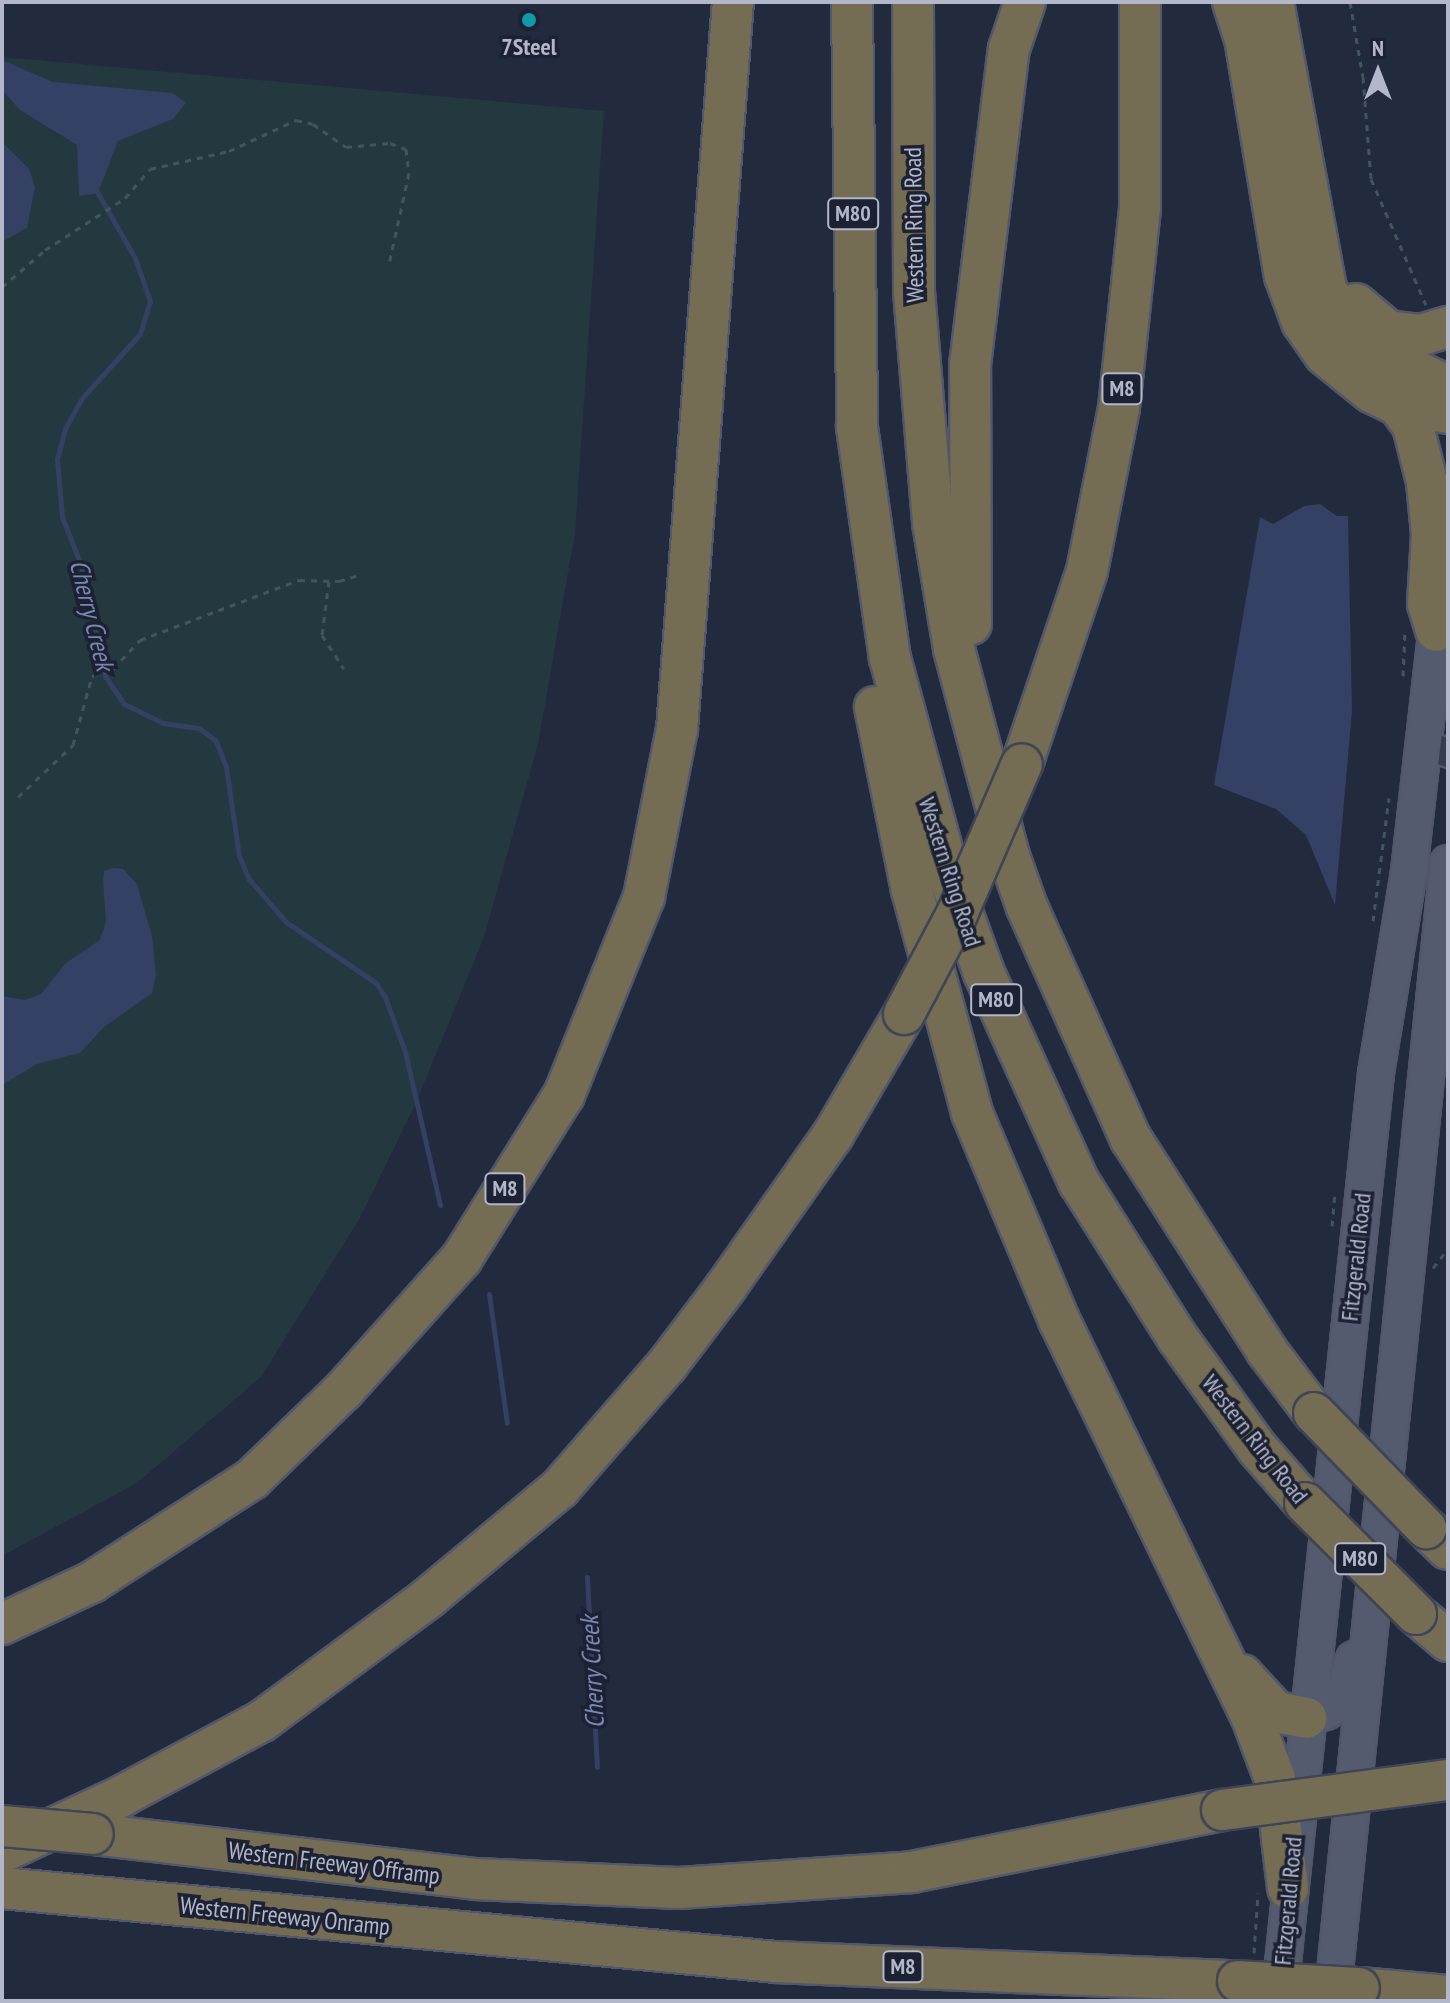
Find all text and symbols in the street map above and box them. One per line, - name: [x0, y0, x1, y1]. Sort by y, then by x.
- marker: 7Steel: [520, 11, 538, 29]
- north arrow: [1338, 32, 1418, 112]
- place label: 7Steel: [501, 33, 557, 61]
- text: N: [1372, 34, 1384, 62]
- street label: Western Ring Road: [898, 147, 930, 303]
- road number: M80: [827, 196, 879, 232]
- road number: M8: [1100, 371, 1144, 407]
- water label: Cherry Creek: [63, 556, 121, 674]
- street label: Western Ring Road: [912, 794, 988, 950]
- road number: M80: [970, 982, 1022, 1018]
- road number: M8: [483, 1171, 527, 1207]
- street label: Fitzgerald Road: [1335, 1192, 1377, 1322]
- street label: Western Ring Road: [1196, 1369, 1314, 1509]
- road number: M80: [1334, 1541, 1386, 1577]
- water label: Cherry Creek: [573, 1614, 611, 1730]
- street label: Western Freeway Offramp: [226, 1836, 442, 1890]
- street label: Fitzgerald Road: [1268, 1836, 1308, 1966]
- street label: Western Freeway Onramp: [178, 1891, 392, 1941]
- road number: M8: [881, 1949, 925, 1985]

